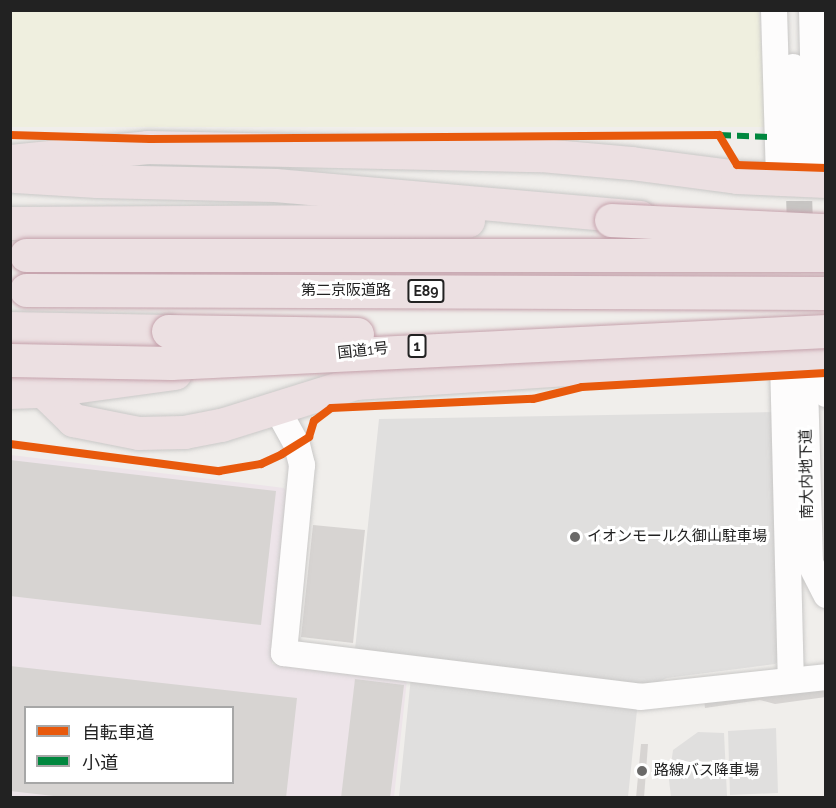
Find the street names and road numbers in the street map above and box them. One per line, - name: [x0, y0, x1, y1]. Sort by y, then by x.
- road number: E89: [406, 280, 446, 302]
- street label: 第二京阪道路: [301, 282, 391, 300]
- road number: 1: [406, 335, 428, 357]
- street label: 国道1号: [336, 339, 390, 363]
- street label: 南大内地下道: [797, 429, 817, 519]

